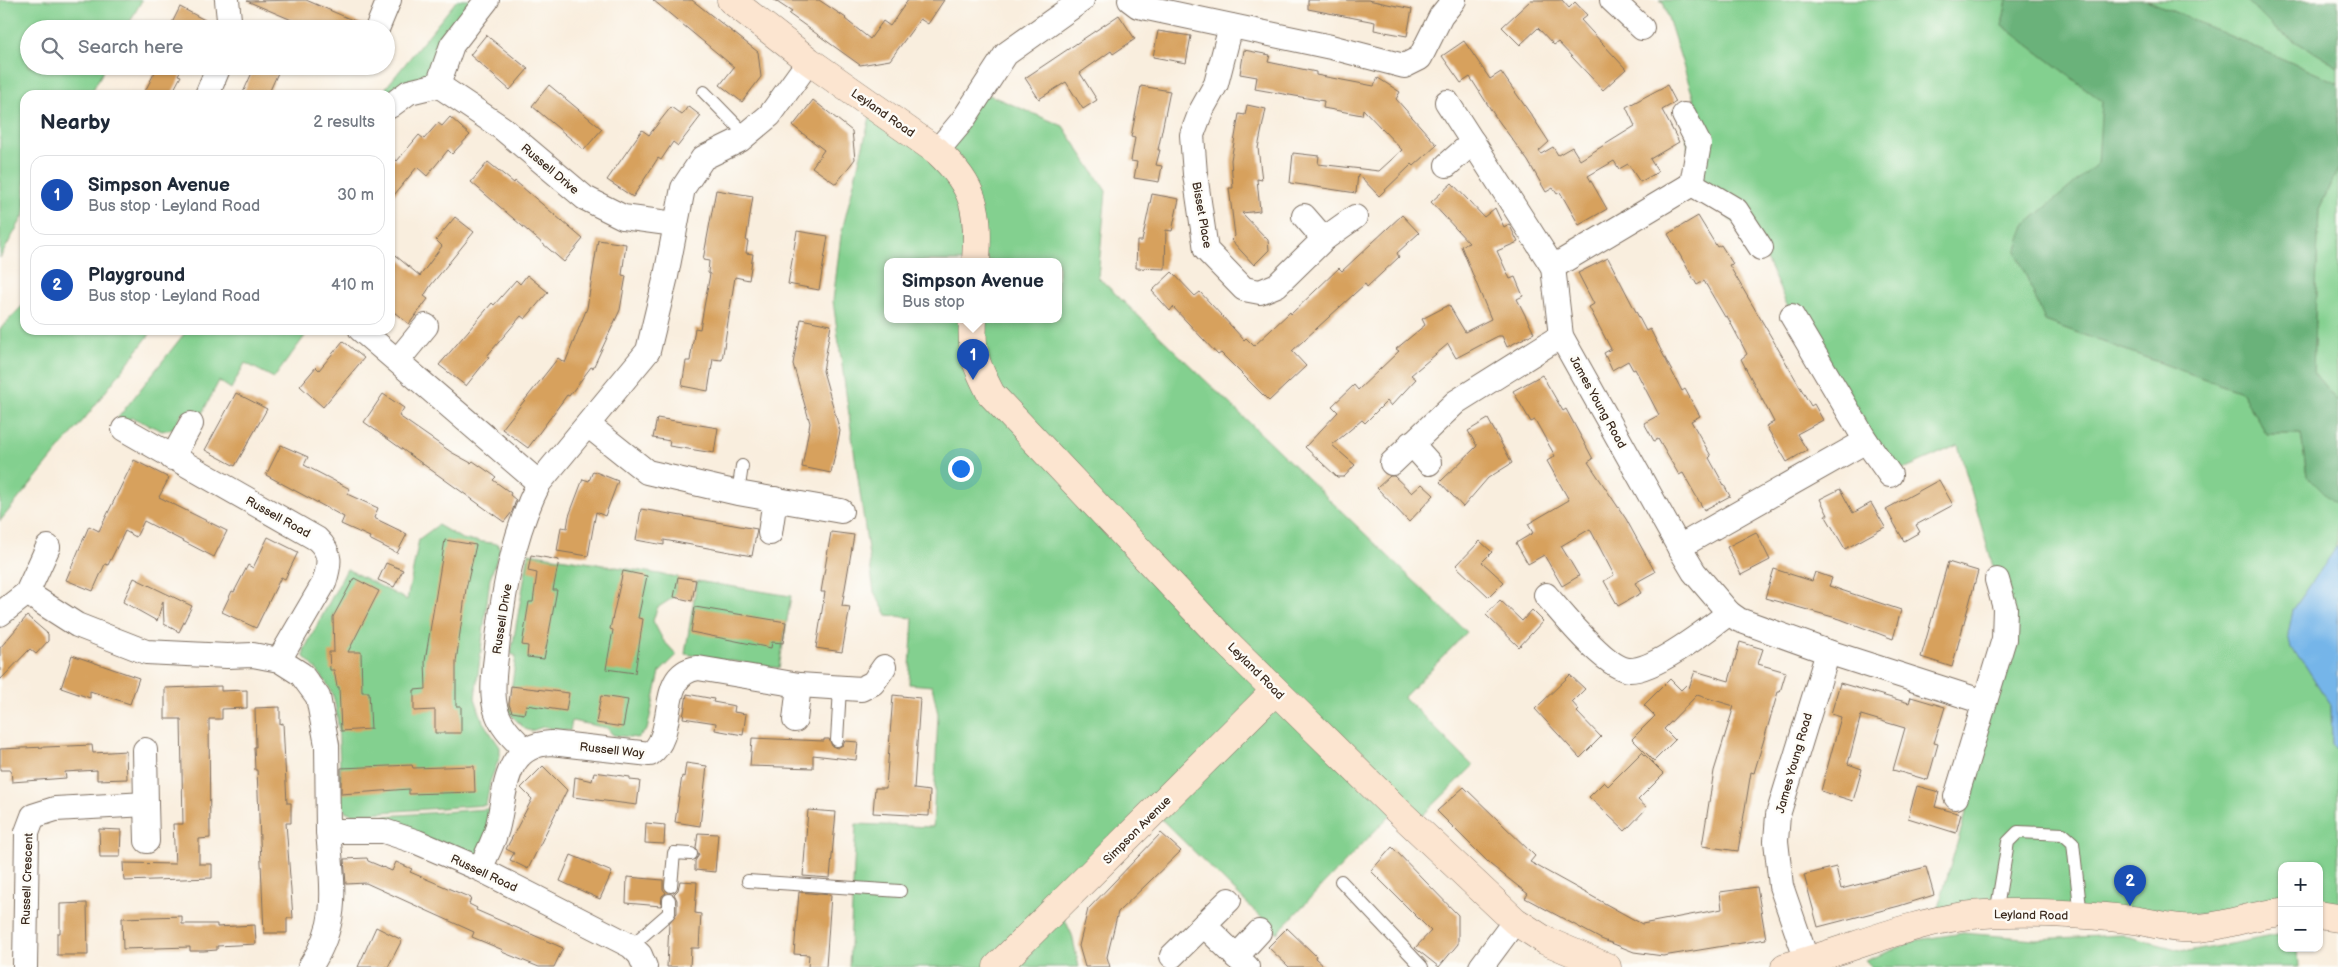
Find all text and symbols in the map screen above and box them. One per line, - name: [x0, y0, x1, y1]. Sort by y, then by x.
- search box: [20, 20, 395, 75]
- icon: search: [38, 34, 66, 62]
- text: Search here: [78, 36, 183, 59]
- street label: Leyland Road: [848, 86, 918, 141]
- text: Nearby: [40, 110, 110, 135]
- text: 2 results: [313, 113, 375, 132]
- street label: Russell Drive: [518, 141, 582, 198]
- text: Simpson Avenue: [88, 174, 230, 197]
- street label: Bisset Place: [1188, 181, 1215, 250]
- text: 1: [54, 186, 60, 205]
- text: 30 m: [337, 186, 374, 205]
- text: Bus stop · Leyland Road: [88, 197, 260, 216]
- popup: [884, 258, 1062, 323]
- text: Playground: [88, 264, 185, 287]
- text: Simpson Avenue: [902, 270, 1044, 293]
- text: 2: [52, 276, 62, 295]
- text: 410 m: [331, 276, 374, 295]
- text: Bus stop · Leyland Road: [88, 287, 260, 306]
- text: Bus stop: [902, 293, 965, 312]
- pin: 1: [957, 339, 989, 380]
- street label: James Young Road: [1566, 353, 1629, 451]
- your location: [948, 456, 974, 482]
- street label: Russell Road: [243, 493, 313, 541]
- street label: Russell Drive: [490, 583, 515, 655]
- street label: Leyland Road: [1224, 640, 1287, 703]
- street label: James Young Road: [1773, 711, 1816, 815]
- street label: Russell Way: [579, 740, 646, 761]
- street label: Simpson Avenue: [1100, 793, 1174, 867]
- street label: Russell Crescent: [18, 832, 37, 925]
- street label: Russell Road: [448, 851, 520, 895]
- map controls: [2278, 862, 2323, 952]
- button: +: [2278, 862, 2323, 907]
- pin: 2: [2114, 865, 2146, 906]
- street label: Leyland Road: [1994, 907, 2068, 924]
- button: −: [2278, 907, 2323, 952]

